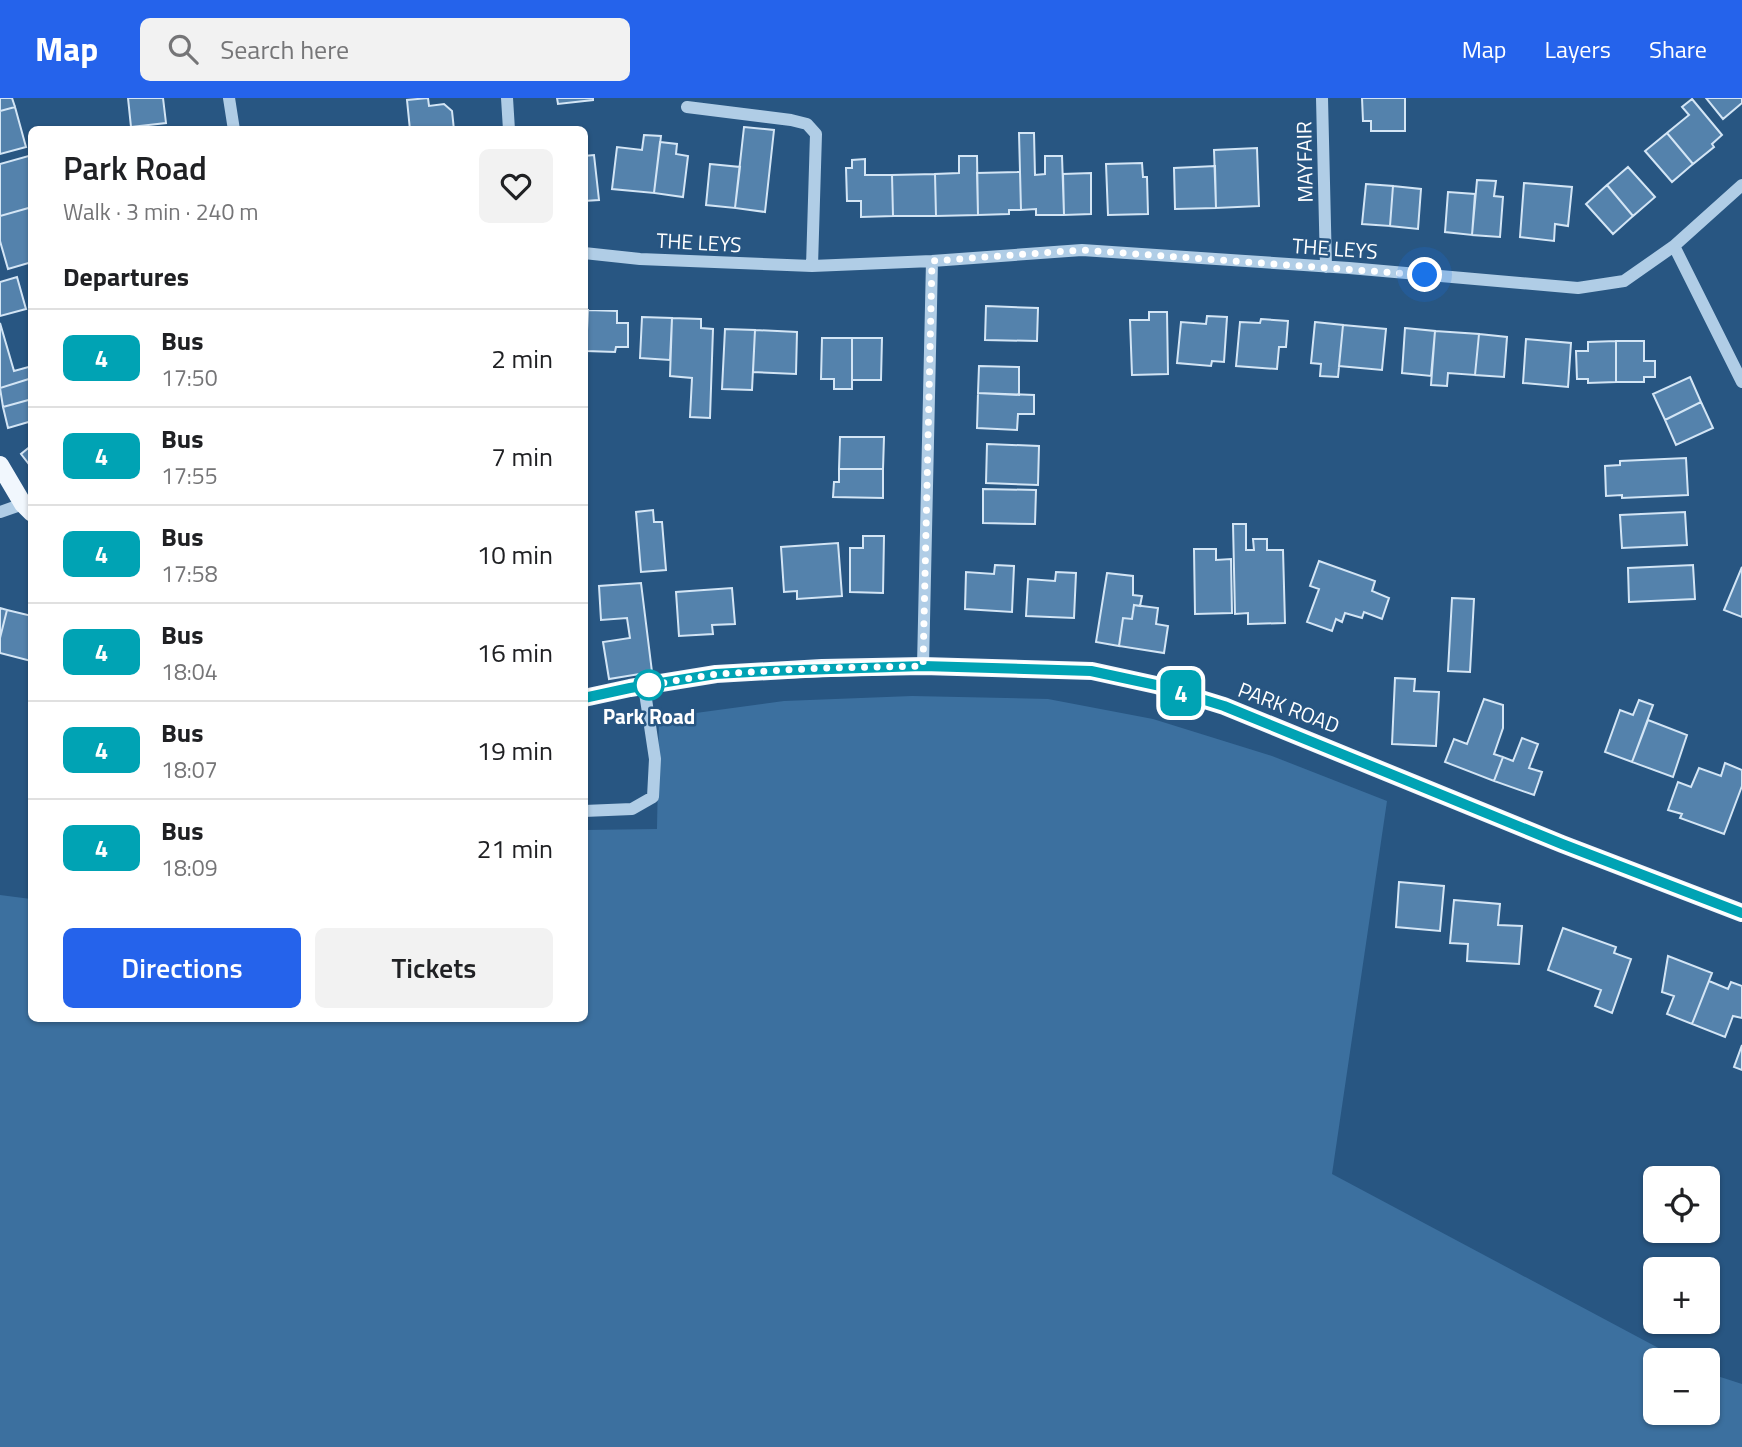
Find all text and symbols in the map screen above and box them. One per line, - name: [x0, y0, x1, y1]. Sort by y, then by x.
- search box: [140, 18, 630, 81]
- text: Map: [35, 24, 98, 74]
- icon: search: [164, 30, 202, 68]
- text: Search here: [220, 30, 349, 69]
- text: Map: [1462, 31, 1507, 67]
- text: Layers: [1545, 31, 1611, 67]
- text: Share: [1649, 31, 1707, 67]
- street label: MAYFAIR: [1287, 121, 1321, 203]
- text: Park Road: [63, 143, 207, 193]
- button: heart: [479, 149, 553, 223]
- text: Walk · 3 min · 240 m: [63, 194, 259, 229]
- street label: THE LEYS: [656, 224, 742, 260]
- street label: THE LEYS: [1291, 229, 1379, 267]
- text: Departures: [63, 257, 189, 296]
- your location: [1407, 257, 1442, 292]
- text: Bus: [161, 321, 203, 360]
- text: 2 min: [491, 339, 553, 378]
- text: 4: [95, 340, 108, 376]
- text: 17:50: [161, 360, 218, 395]
- text: Bus: [161, 419, 203, 458]
- text: 7 min: [491, 437, 553, 476]
- text: 4: [95, 438, 108, 474]
- text: 17:55: [161, 458, 218, 493]
- text: Bus: [161, 517, 203, 556]
- text: 10 min: [477, 535, 553, 574]
- text: 4: [95, 536, 108, 572]
- text: 17:58: [161, 556, 218, 591]
- text: Bus: [161, 615, 203, 654]
- text: 16 min: [477, 633, 553, 672]
- text: 4: [95, 634, 108, 670]
- text: 18:04: [161, 654, 218, 689]
- marker: Park Road: [634, 670, 664, 700]
- line badge: 4: [1158, 670, 1204, 716]
- street label: PARK ROAD: [1234, 673, 1344, 741]
- text: 4: [1174, 675, 1188, 711]
- place label: Park Road: [603, 700, 695, 732]
- text: Bus: [161, 713, 203, 752]
- text: 19 min: [477, 731, 553, 770]
- text: 4: [95, 732, 108, 768]
- text: 18:07: [161, 752, 218, 787]
- text: Bus: [161, 811, 203, 850]
- text: 21 min: [477, 829, 553, 868]
- text: 4: [95, 830, 108, 866]
- text: 18:09: [161, 850, 218, 885]
- button: Directions: [63, 928, 301, 1008]
- button: Tickets: [315, 928, 553, 1008]
- map controls: [1643, 1166, 1720, 1425]
- button: locate: [1643, 1166, 1720, 1243]
- button: +: [1643, 1257, 1720, 1334]
- button: −: [1643, 1348, 1720, 1425]

